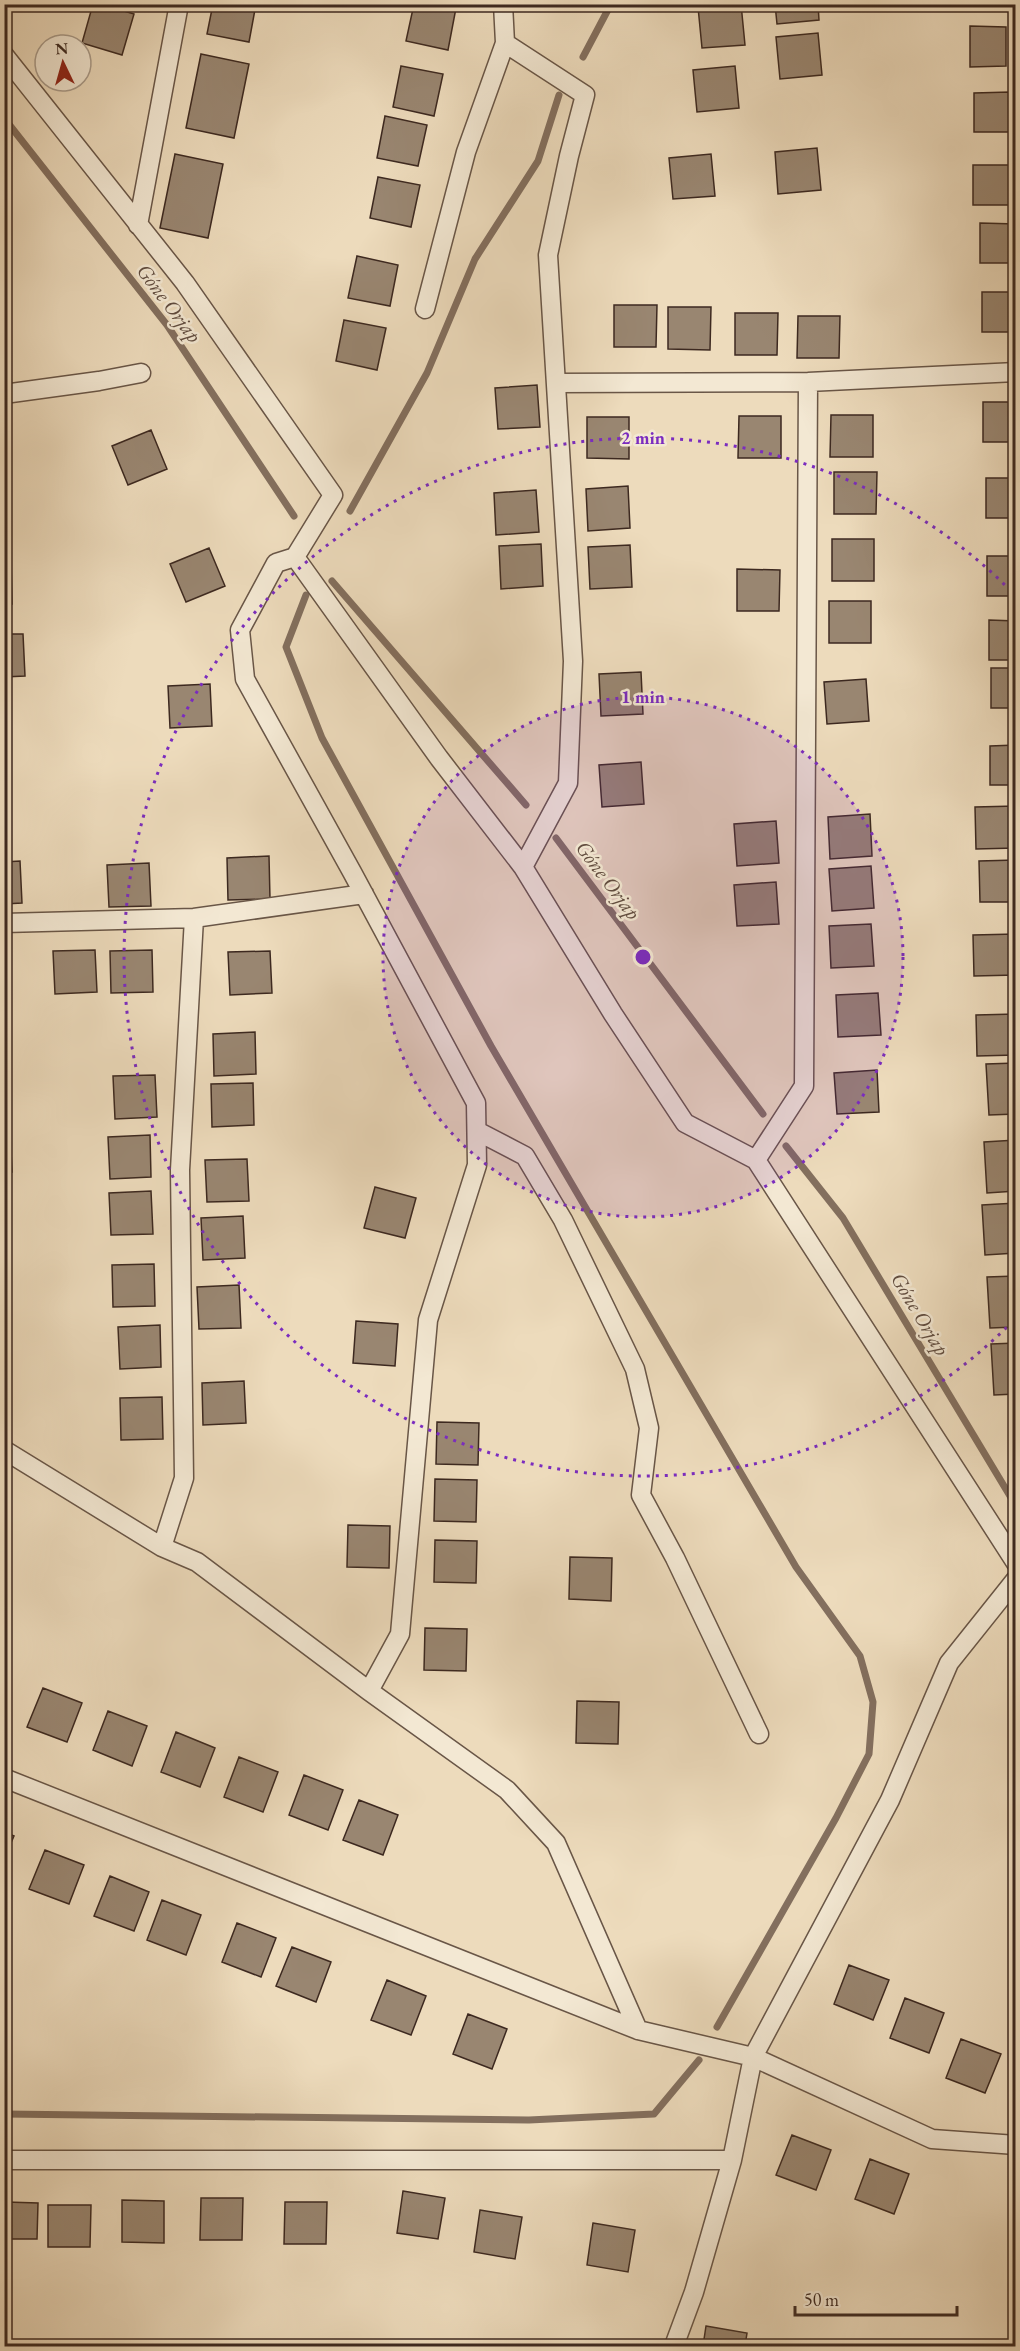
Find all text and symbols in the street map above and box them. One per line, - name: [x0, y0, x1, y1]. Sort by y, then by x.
- north arrow: [33, 33, 93, 93]
- text: N: [54, 38, 69, 60]
- water label: Góne Orjap: [131, 258, 208, 348]
- text: 2 min: [621, 426, 665, 449]
- text: 1 min: [621, 685, 665, 708]
- water label: Góne Orjap: [570, 835, 647, 925]
- centre of rings: [633, 947, 653, 967]
- water label: Góne Orjap: [885, 1267, 956, 1361]
- scale bar: [795, 2279, 957, 2317]
- text: 50 m: [804, 2288, 839, 2311]

